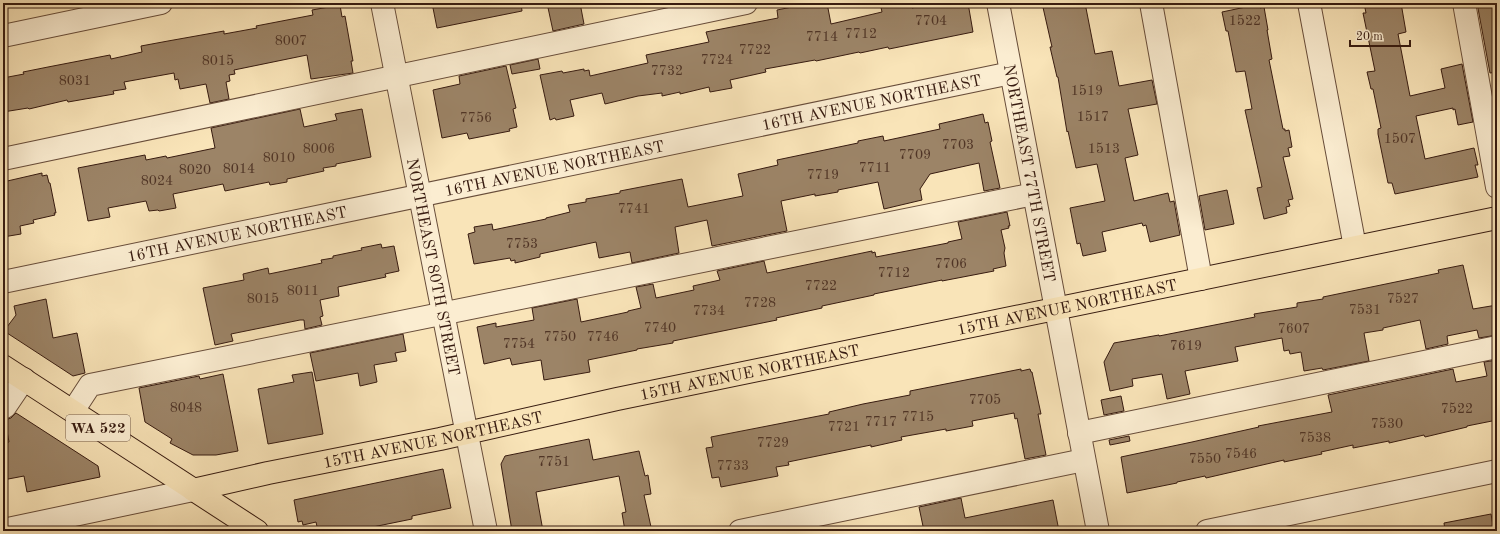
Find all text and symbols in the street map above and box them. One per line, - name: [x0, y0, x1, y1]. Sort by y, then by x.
- house number: 7704: [915, 14, 947, 28]
- house number: 1522: [1229, 14, 1261, 28]
- scale bar: [1350, 22, 1410, 48]
- house number: 7712: [845, 27, 877, 41]
- house number: 7714: [806, 30, 838, 44]
- text: 20 m: [1356, 31, 1383, 43]
- house number: 8007: [275, 34, 307, 48]
- house number: 7722: [739, 43, 771, 57]
- house number: 7724: [701, 53, 733, 67]
- house number: 8015: [202, 54, 234, 68]
- street label: NORTHEAST 77TH STREET: [1000, 63, 1057, 284]
- house number: 7732: [651, 64, 683, 78]
- street label: 16TH AVENUE NORTHEAST: [761, 73, 983, 134]
- house number: 8031: [59, 74, 91, 88]
- house number: 1519: [1071, 84, 1103, 98]
- house number: 1517: [1077, 110, 1109, 124]
- house number: 7756: [460, 111, 492, 125]
- house number: 1507: [1384, 132, 1416, 146]
- house number: 7703: [942, 138, 974, 152]
- street label: 16TH AVENUE NORTHEAST: [443, 139, 666, 200]
- house number: 8006: [303, 142, 335, 156]
- house number: 1513: [1088, 142, 1120, 156]
- house number: 7709: [899, 148, 931, 162]
- house number: 8010: [263, 151, 295, 165]
- street label: NORTHEAST 80TH STREET: [403, 157, 461, 378]
- house number: 7711: [859, 161, 891, 175]
- house number: 8014: [223, 162, 255, 176]
- house number: 8020: [179, 163, 211, 177]
- house number: 7719: [807, 168, 839, 182]
- house number: 8024: [141, 174, 173, 188]
- house number: 7741: [618, 202, 650, 216]
- street label: 16TH AVENUE NORTHEAST: [126, 205, 349, 266]
- house number: 7753: [506, 237, 538, 251]
- house number: 7706: [935, 257, 967, 271]
- house number: 7712: [878, 266, 910, 280]
- street label: 15TH AVENUE NORTHEAST: [956, 278, 1179, 339]
- house number: 7722: [805, 279, 837, 293]
- house number: 8011: [287, 284, 319, 298]
- house number: 8015: [247, 292, 279, 306]
- house number: 7527: [1387, 292, 1419, 306]
- house number: 7728: [744, 296, 776, 310]
- house number: 7531: [1349, 303, 1381, 317]
- house number: 7734: [693, 304, 725, 318]
- house number: 7740: [644, 321, 676, 335]
- house number: 7607: [1278, 322, 1310, 336]
- house number: 7750: [544, 330, 576, 344]
- house number: 7746: [587, 330, 619, 344]
- house number: 7754: [503, 337, 535, 351]
- house number: 7619: [1170, 339, 1202, 353]
- street label: 15TH AVENUE NORTHEAST: [639, 343, 861, 404]
- house number: 7705: [969, 393, 1001, 407]
- house number: 8048: [170, 401, 202, 415]
- house number: 7522: [1441, 402, 1473, 416]
- street label: 15TH AVENUE NORTHEAST: [322, 410, 544, 472]
- house number: 7715: [902, 410, 934, 424]
- road number: WA 522: [66, 415, 130, 441]
- house number: 7717: [865, 415, 897, 429]
- house number: 7530: [1371, 417, 1403, 431]
- house number: 7721: [828, 420, 860, 434]
- house number: 7538: [1299, 431, 1331, 445]
- house number: 7729: [757, 436, 789, 450]
- house number: 7546: [1225, 447, 1257, 461]
- house number: 7550: [1189, 452, 1221, 466]
- house number: 7751: [538, 455, 570, 469]
- house number: 7733: [717, 459, 749, 473]

